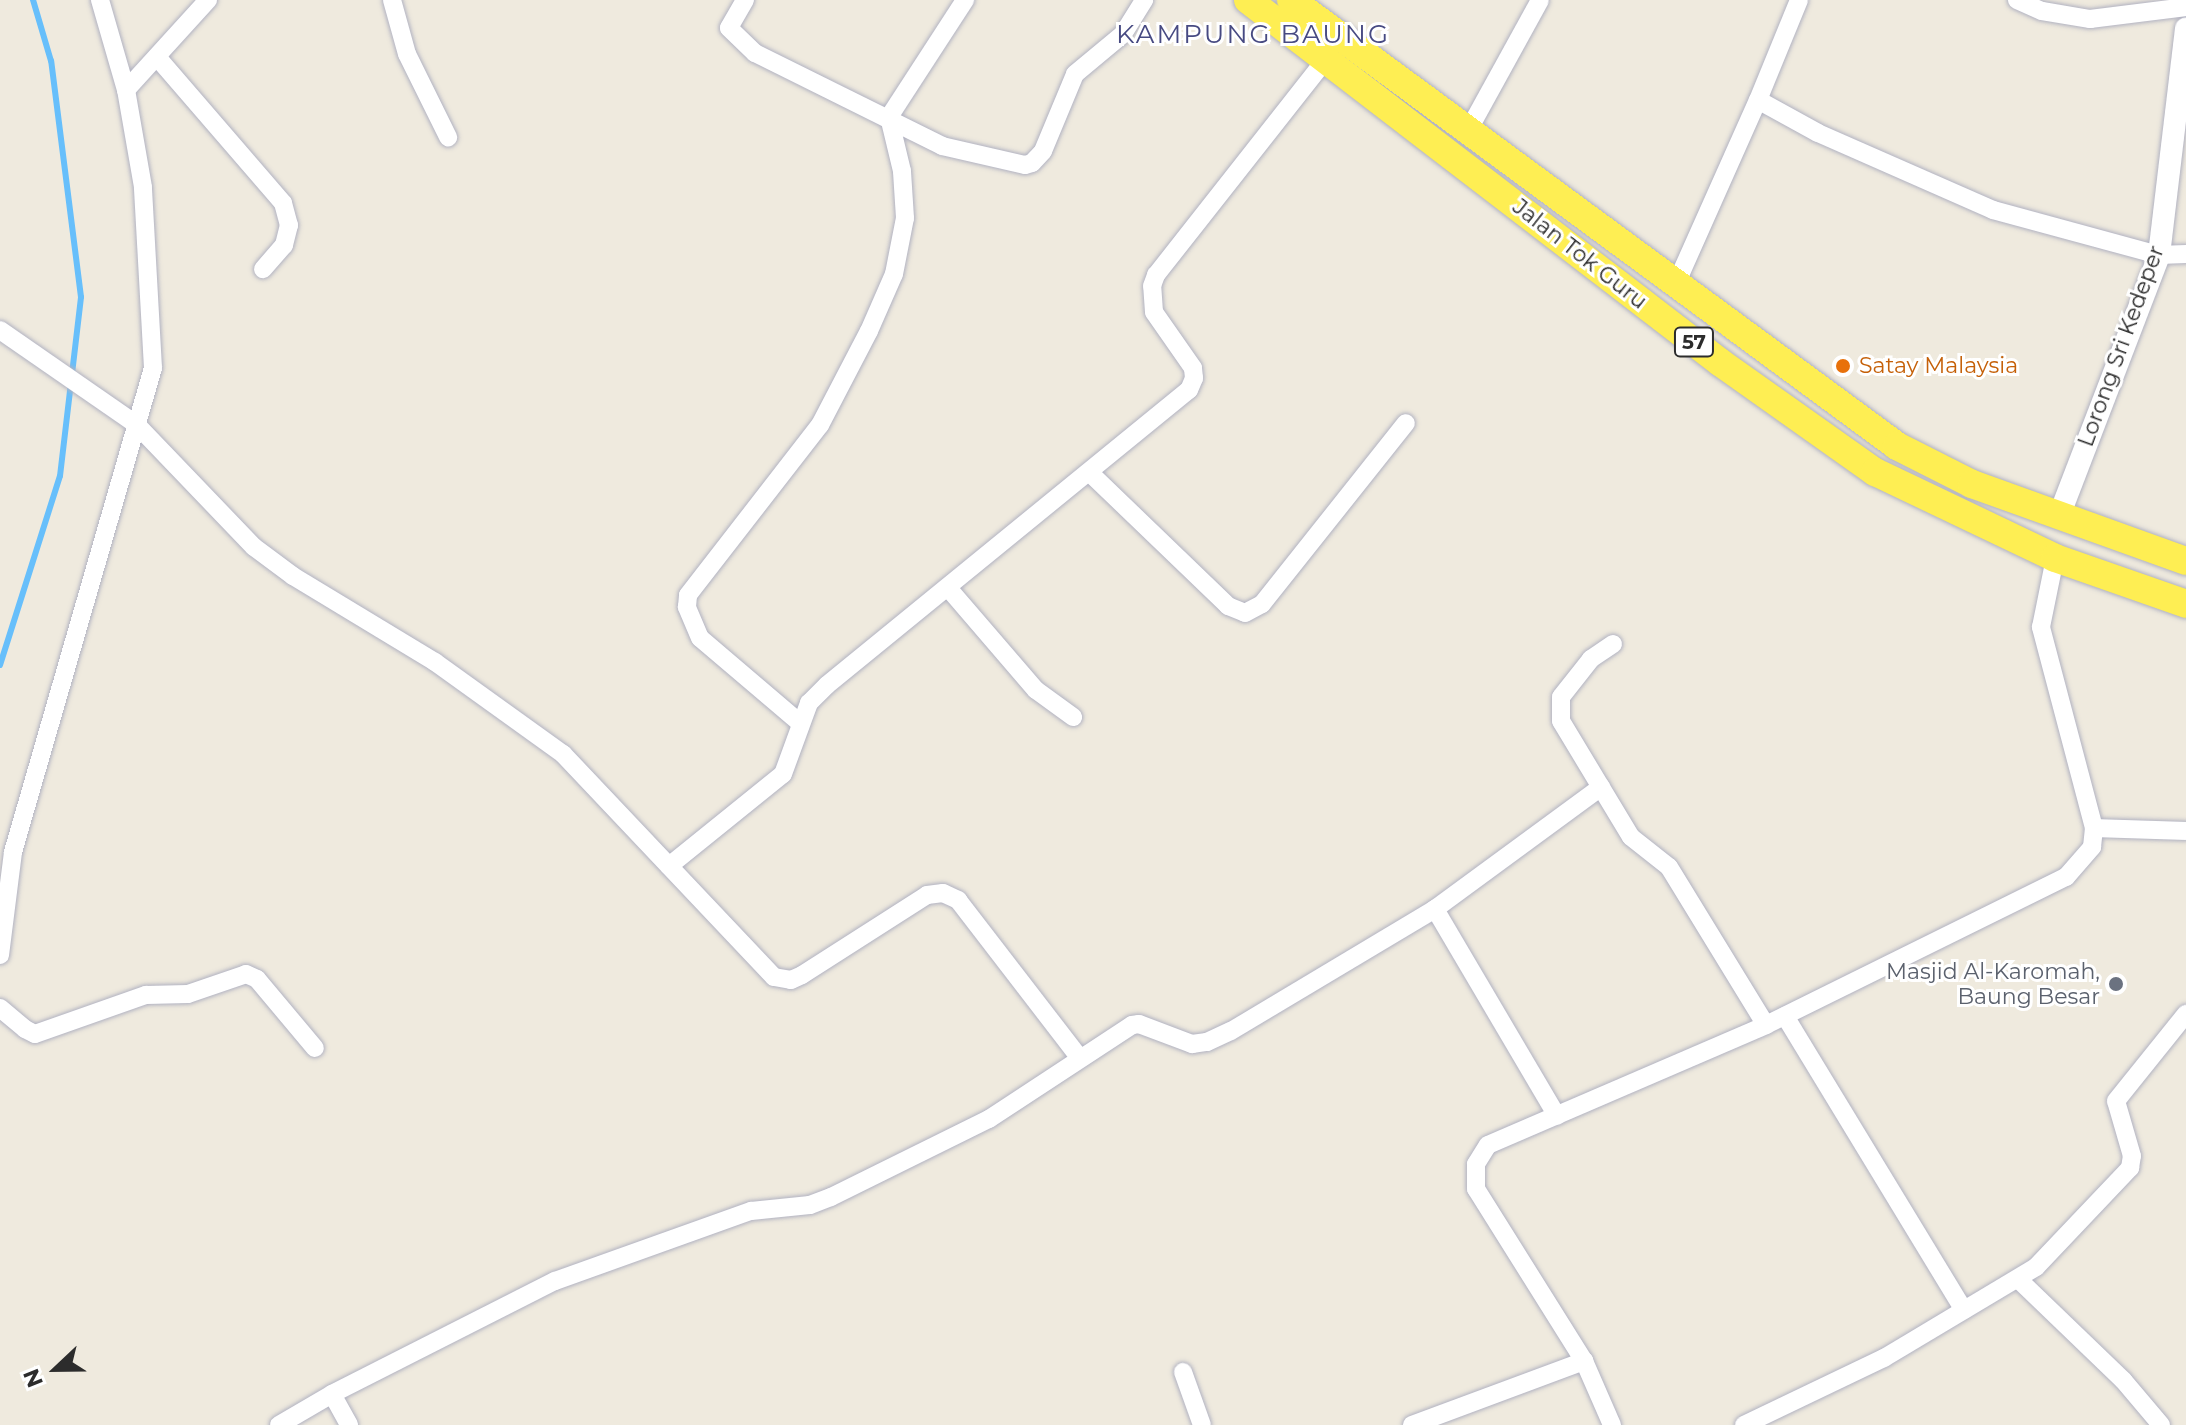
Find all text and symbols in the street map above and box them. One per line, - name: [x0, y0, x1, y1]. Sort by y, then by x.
- district label: KAMPUNG BAUNG: [1116, 19, 1390, 51]
- street label: Jalan Tok Guru: [1508, 193, 1652, 315]
- street label: Lorong Sri Kedeper: [2072, 242, 2170, 450]
- road number: 57: [1672, 326, 1716, 358]
- place label: Satay Malaysia: [1859, 353, 2018, 379]
- marker: Satay Malaysia: [1834, 357, 1852, 375]
- place label: Masjid Al-Karomah, Baung Besar: [1886, 958, 2100, 1010]
- marker: Masjid Al-Karomah, Baung Besar: [2107, 975, 2125, 993]
- north arrow: [16, 1329, 96, 1409]
- text: N: [17, 1365, 49, 1391]

